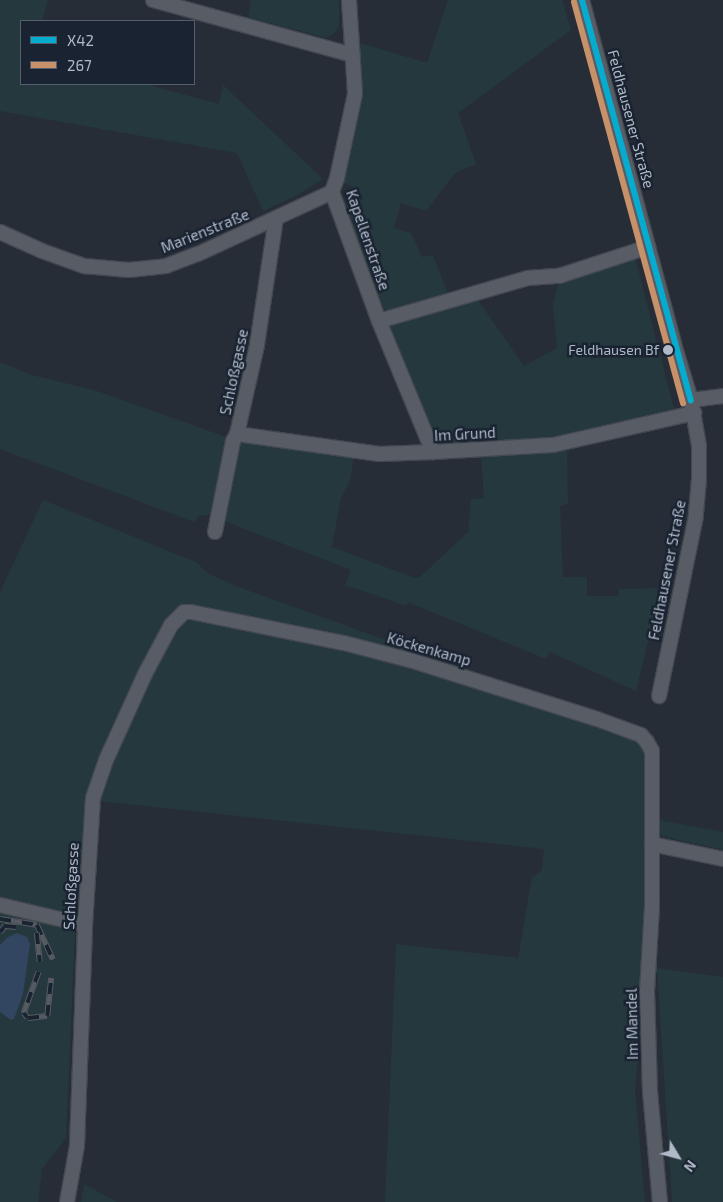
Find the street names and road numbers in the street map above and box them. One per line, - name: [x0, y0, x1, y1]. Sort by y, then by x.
- street label: Feldhausener Straße: [604, 48, 658, 190]
- street label: Kapellenstraße: [342, 187, 394, 293]
- street label: Marienstraße: [158, 205, 252, 257]
- street label: Schloßgasse: [216, 327, 252, 417]
- street label: Im Grund: [434, 423, 496, 445]
- street label: Feldhausener Straße: [645, 498, 689, 642]
- street label: Köckenkamp: [385, 628, 473, 670]
- street label: Schloßgasse: [60, 842, 82, 930]
- street label: Im Mandel: [622, 988, 642, 1060]

